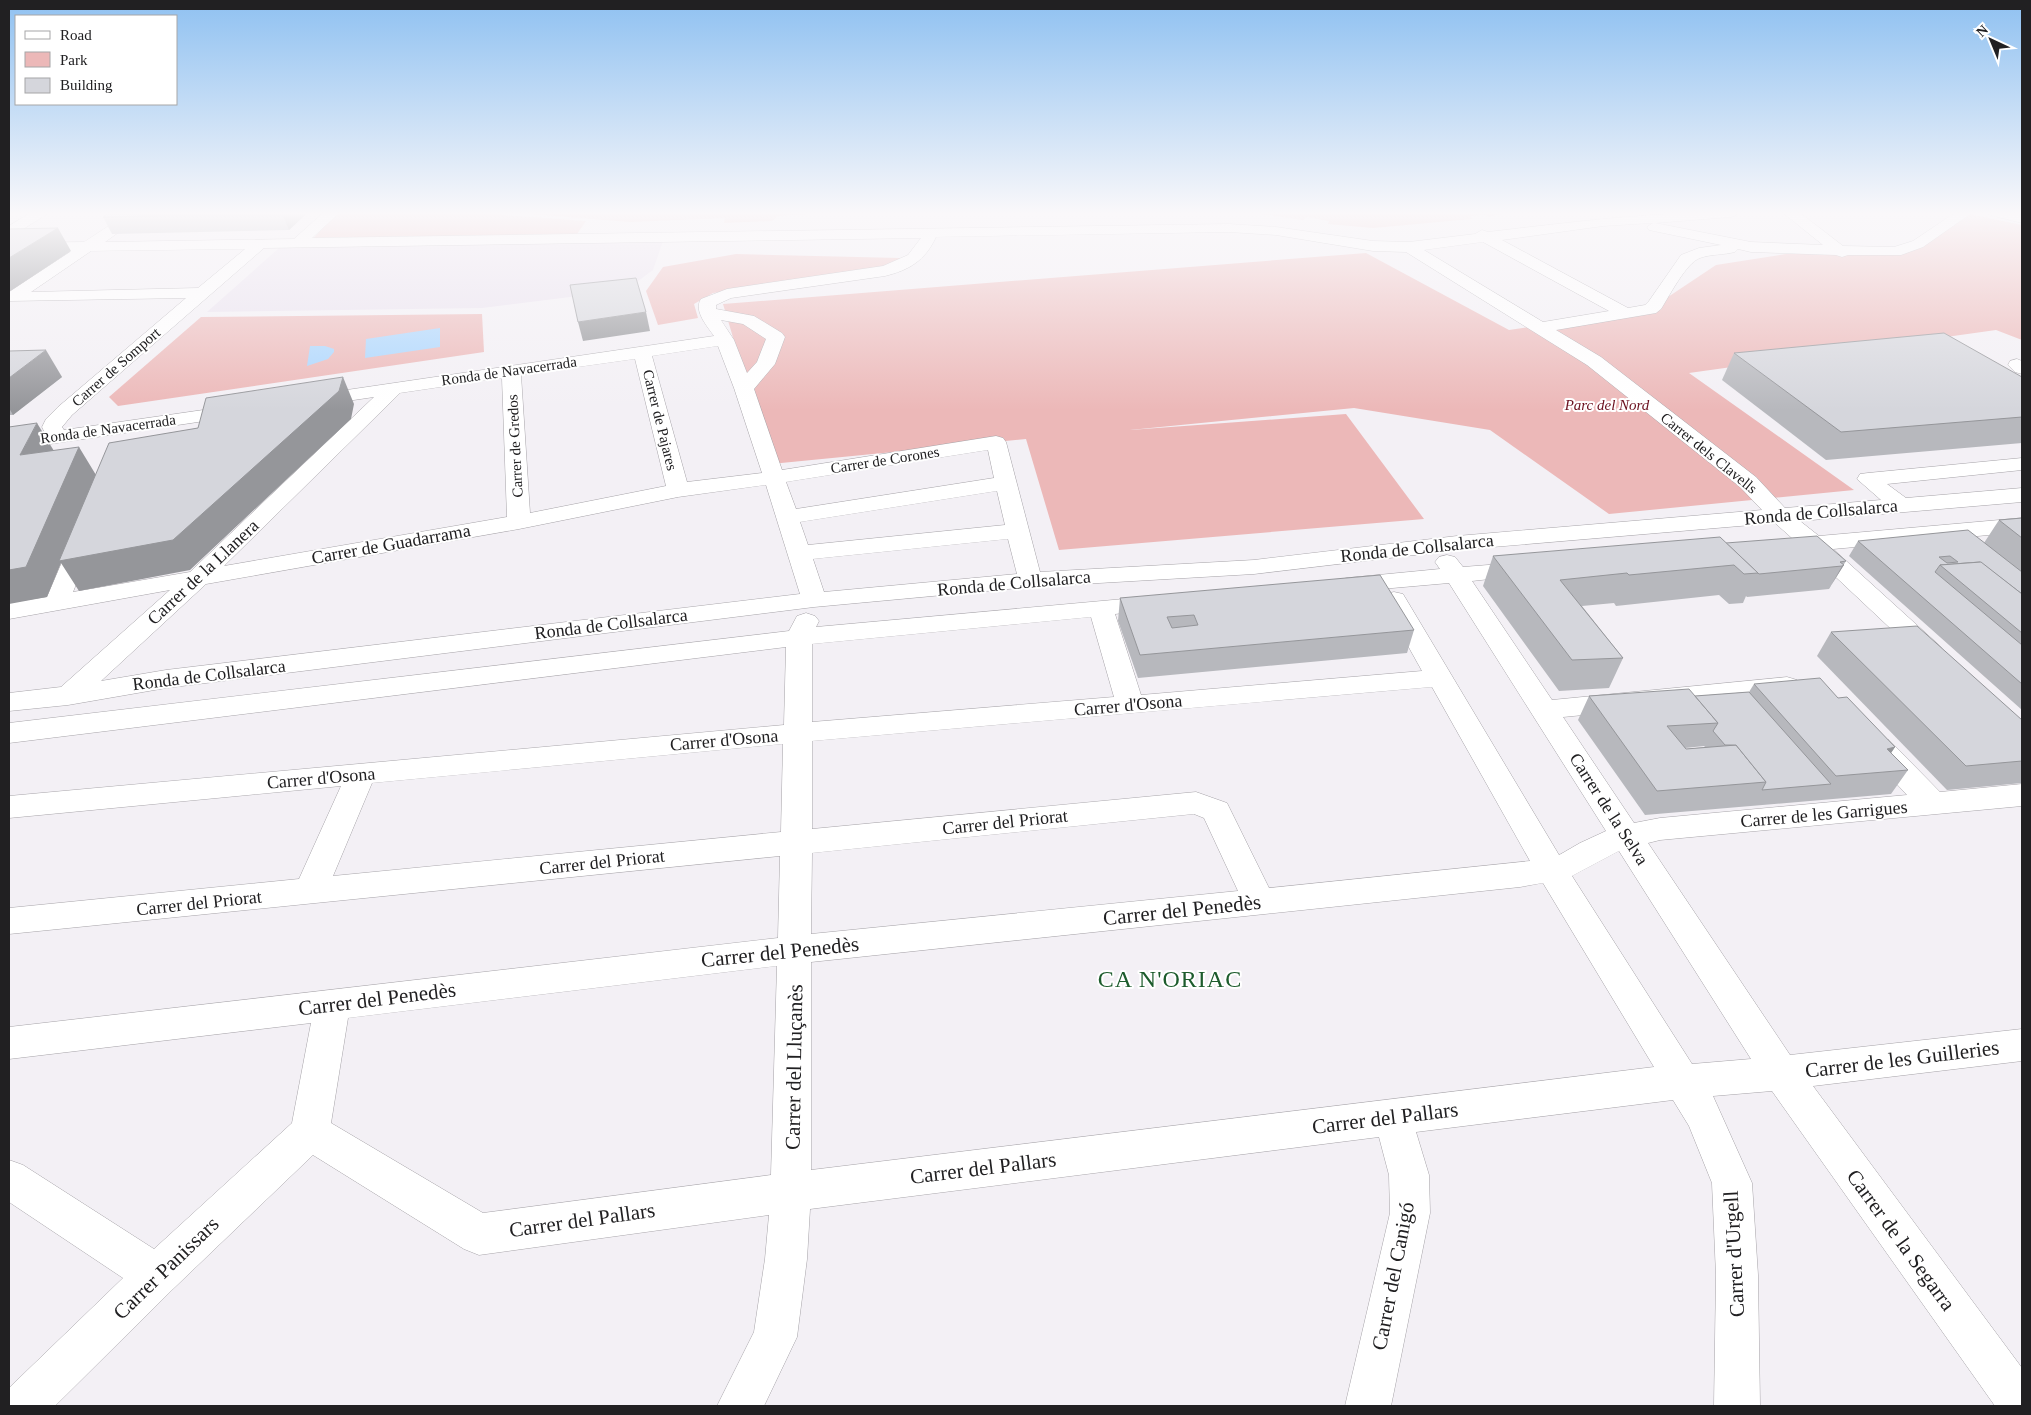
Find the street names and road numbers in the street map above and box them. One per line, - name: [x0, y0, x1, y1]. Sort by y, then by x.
- street label: Carrer de Somport: [69, 324, 164, 410]
- street label: Ronda de Navacerrada: [440, 354, 578, 388]
- street label: Carrer de Pajares: [640, 368, 680, 472]
- street label: Carrer de Gredos: [504, 394, 526, 498]
- street label: Carrer dels Clavells: [1658, 409, 1760, 497]
- street label: Ronda de Navacerrada: [39, 412, 177, 446]
- street label: Carrer de Corones: [829, 443, 941, 477]
- street label: Ronda de Collsalarca: [1743, 495, 1899, 529]
- street label: Carrer de la Llanera: [143, 515, 263, 629]
- street label: Carrer de Guadarrama: [310, 520, 472, 568]
- street label: Ronda de Collsalarca: [1339, 530, 1495, 566]
- street label: Ronda de Collsalarca: [936, 566, 1092, 600]
- street label: Ronda de Collsalarca: [533, 605, 689, 643]
- street label: Ronda de Collsalarca: [131, 656, 287, 694]
- street label: Carrer d'Osona: [1073, 690, 1183, 720]
- street label: Carrer d'Osona: [669, 725, 779, 755]
- street label: Carrer de la Selva: [1565, 749, 1653, 869]
- street label: Carrer d'Osona: [266, 763, 376, 793]
- street label: Carrer de les Garrigues: [1740, 797, 1908, 831]
- street label: Carrer del Priorat: [941, 805, 1069, 839]
- street label: Carrer del Priorat: [538, 845, 666, 879]
- street label: Carrer del Priorat: [135, 886, 263, 920]
- street label: Carrer del Penedès: [1102, 890, 1262, 930]
- street label: Carrer del Penedès: [700, 932, 860, 972]
- street label: Carrer del Penedès: [297, 977, 457, 1021]
- street label: Carrer del Lluçanès: [781, 984, 807, 1150]
- street label: Carrer de les Guilleries: [1804, 1035, 2000, 1083]
- street label: Carrer del Pallars: [1311, 1097, 1459, 1139]
- street label: Carrer del Pallars: [909, 1147, 1057, 1189]
- street label: Carrer de la Segarra: [1842, 1165, 1961, 1316]
- street label: Carrer d'Urgell: [1719, 1190, 1749, 1318]
- street label: Carrer del Pallars: [508, 1198, 656, 1242]
- street label: Carrer del Canigó: [1367, 1200, 1419, 1352]
- street label: Carrer Panissars: [108, 1212, 224, 1324]

